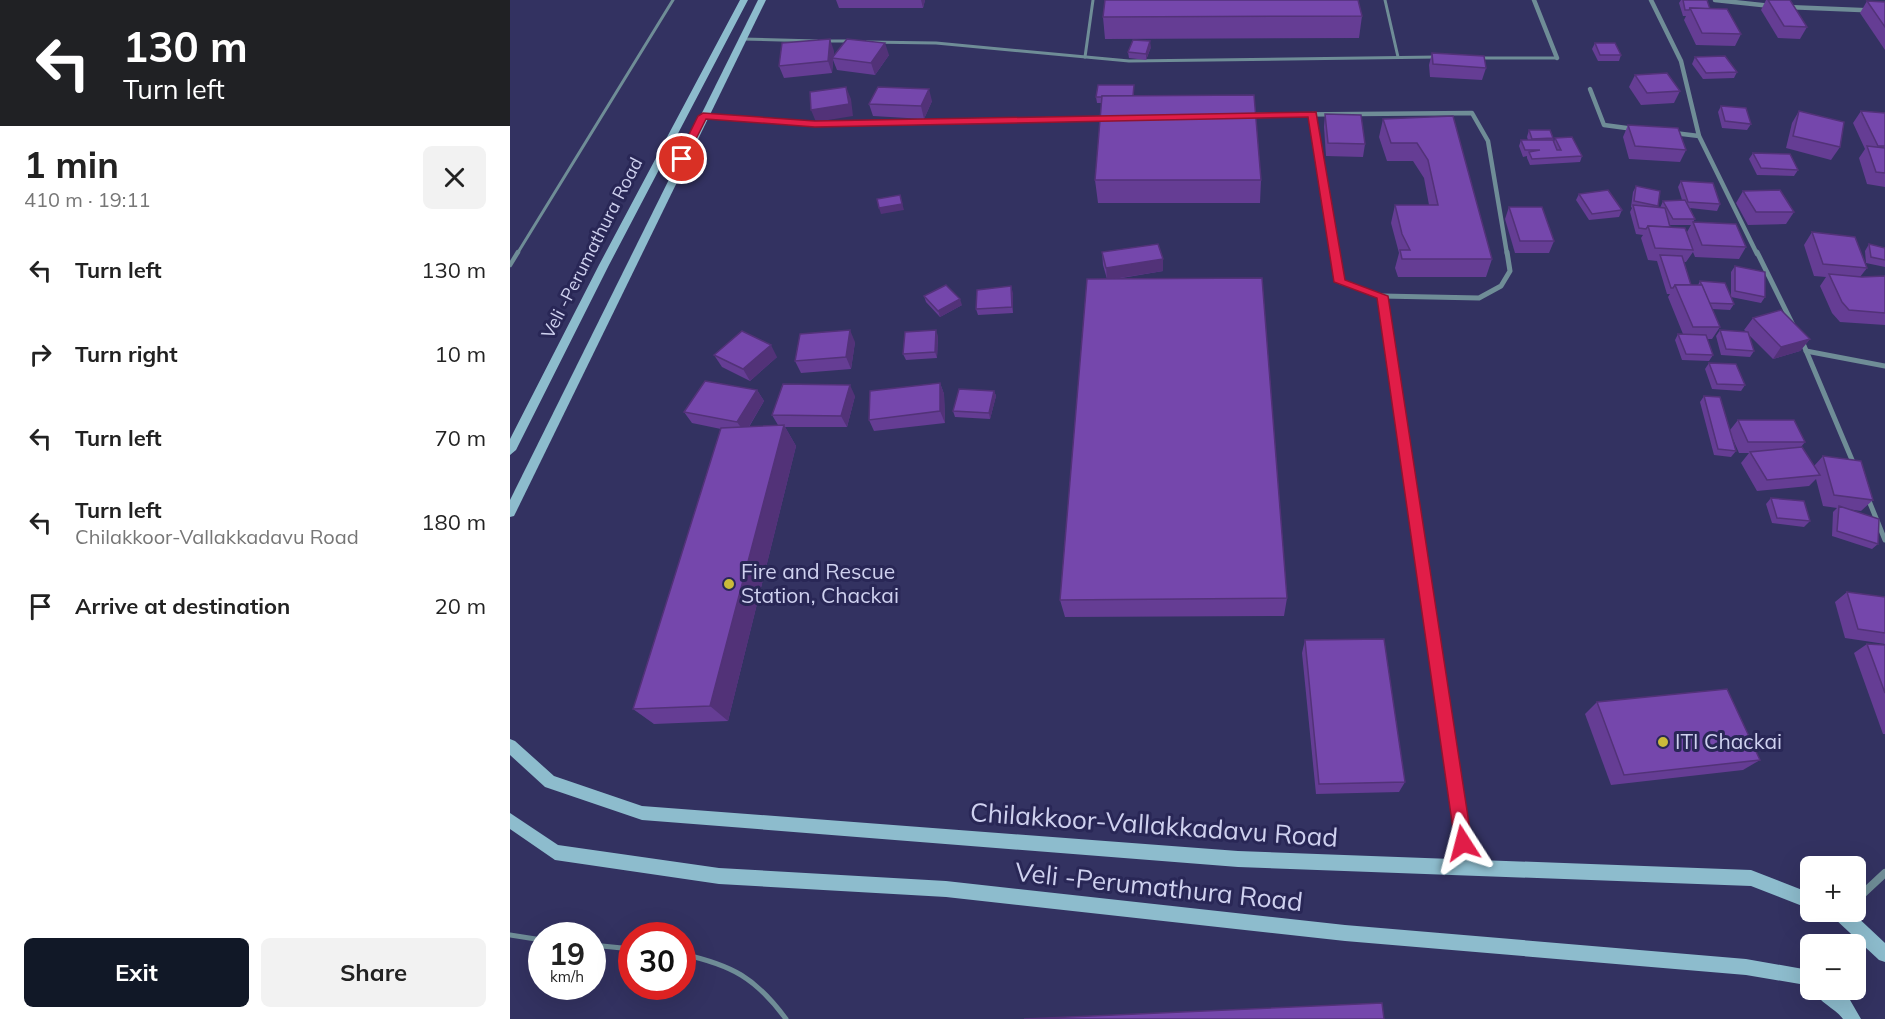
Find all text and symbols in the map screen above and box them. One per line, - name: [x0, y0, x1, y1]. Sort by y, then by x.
- text: 130 m: [123, 20, 248, 73]
- icon: left: [24, 24, 102, 102]
- text: Turn left: [123, 72, 225, 106]
- pin: [656, 133, 707, 184]
- text: 1 min: [24, 142, 119, 187]
- icon: arrive: [665, 142, 698, 175]
- button: close: [423, 146, 486, 209]
- street label: Veli -Perumathura Road: [536, 153, 647, 342]
- text: 410 m · 19:11: [24, 187, 150, 212]
- icon: left: [24, 254, 57, 287]
- text: Turn left: [75, 256, 162, 284]
- text: 130 m: [421, 256, 486, 284]
- icon: right: [24, 338, 57, 371]
- text: Turn right: [75, 340, 178, 368]
- text: 10 m: [435, 340, 486, 368]
- icon: left: [24, 422, 57, 455]
- text: Turn left: [75, 424, 162, 452]
- text: 70 m: [435, 424, 486, 452]
- text: Turn left: [75, 496, 162, 524]
- icon: left: [24, 506, 57, 539]
- text: 180 m: [421, 508, 486, 536]
- text: Chilakkoor-Vallakkadavu Road: [75, 524, 359, 549]
- place label: Fire and Rescue Station, Chackai: [741, 558, 899, 608]
- marker: Fire and Rescue Station, Chackai: [722, 577, 736, 591]
- icon: arrive: [24, 590, 57, 623]
- text: Arrive at destination: [75, 592, 290, 620]
- text: 20 m: [435, 592, 486, 620]
- place label: ITI Chackai: [1675, 728, 1782, 754]
- marker: ITI Chackai: [1656, 735, 1670, 749]
- street label: Chilakkoor-Vallakkadavu Road: [969, 795, 1339, 854]
- position arrow: [1431, 811, 1495, 875]
- street label: Veli -Perumathura Road: [1014, 855, 1305, 918]
- map controls: [1800, 856, 1866, 1000]
- button: +: [1800, 856, 1866, 922]
- speed limit sign: 30: [618, 922, 696, 1000]
- button: −: [1800, 934, 1866, 1000]
- text: 19: [549, 935, 585, 973]
- button: Exit: [24, 938, 249, 1007]
- button: Share: [261, 938, 486, 1007]
- text: km/h: [550, 967, 584, 986]

